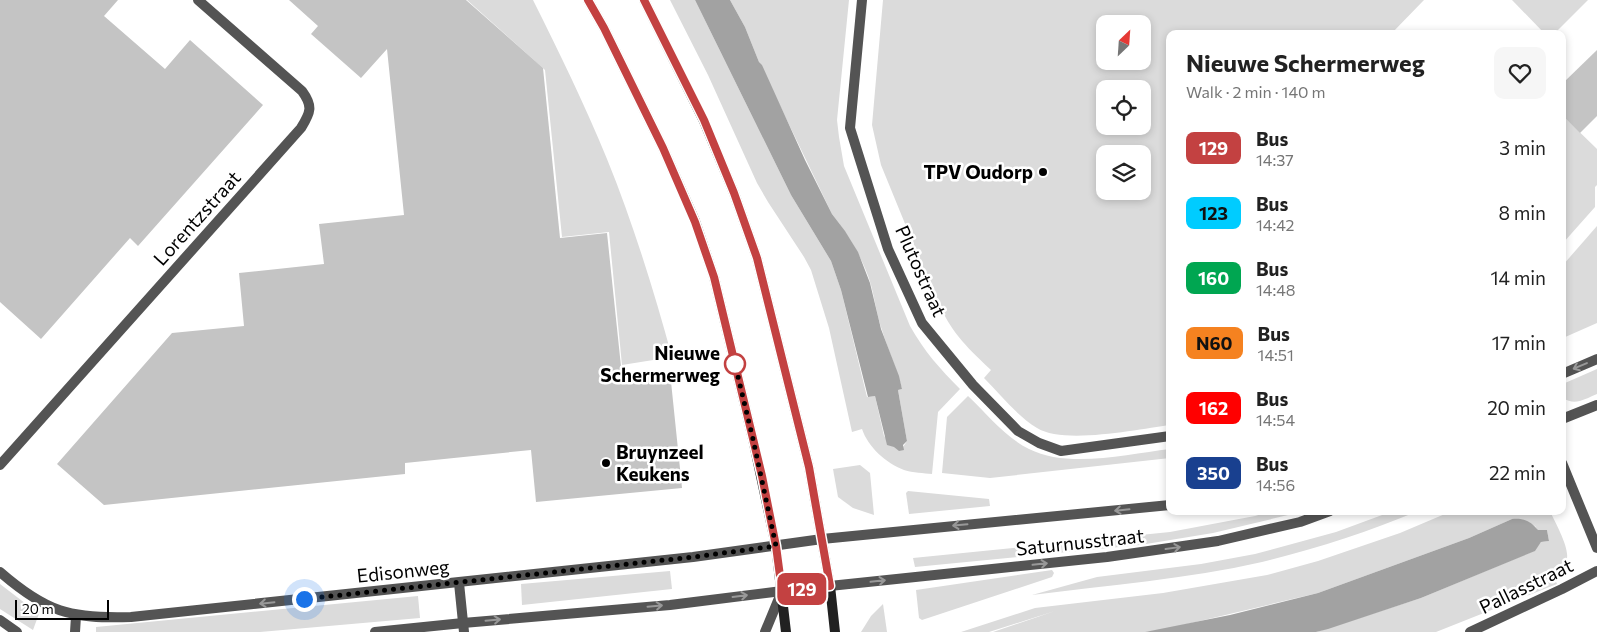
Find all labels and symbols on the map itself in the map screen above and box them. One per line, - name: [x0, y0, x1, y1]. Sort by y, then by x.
- north arrow: [1096, 15, 1151, 70]
- place label: TPV Oudorp: [924, 160, 1033, 183]
- street label: Lorentzstraat: [148, 166, 245, 270]
- marker: TPV Oudorp: [1037, 166, 1049, 178]
- street label: Plutostraat: [891, 222, 952, 320]
- place label: Nieuwe Schermerweg: [600, 341, 721, 386]
- marker: Nieuwe Schermerweg: [724, 353, 746, 375]
- one-way arrow: [1573, 362, 1588, 372]
- place label: Bruynzeel Keukens: [616, 440, 704, 485]
- marker: Bruynzeel Keukens: [600, 457, 612, 469]
- one-way arrow: [1114, 505, 1130, 515]
- one-way arrow: [952, 521, 968, 530]
- street label: Saturnusstraat: [1015, 523, 1145, 560]
- one-way arrow: [1165, 543, 1181, 553]
- street label: Pallasstraat: [1475, 553, 1577, 618]
- street label: Edisonweg: [356, 554, 450, 587]
- one-way arrow: [1031, 559, 1047, 569]
- line badge: 129: [773, 573, 831, 605]
- one-way arrow: [870, 576, 886, 586]
- your location: [292, 587, 317, 612]
- one-way arrow: [732, 591, 748, 601]
- scale bar: [15, 597, 109, 620]
- one-way arrow: [259, 598, 275, 608]
- one-way arrow: [647, 601, 663, 611]
- one-way arrow: [485, 615, 501, 625]

